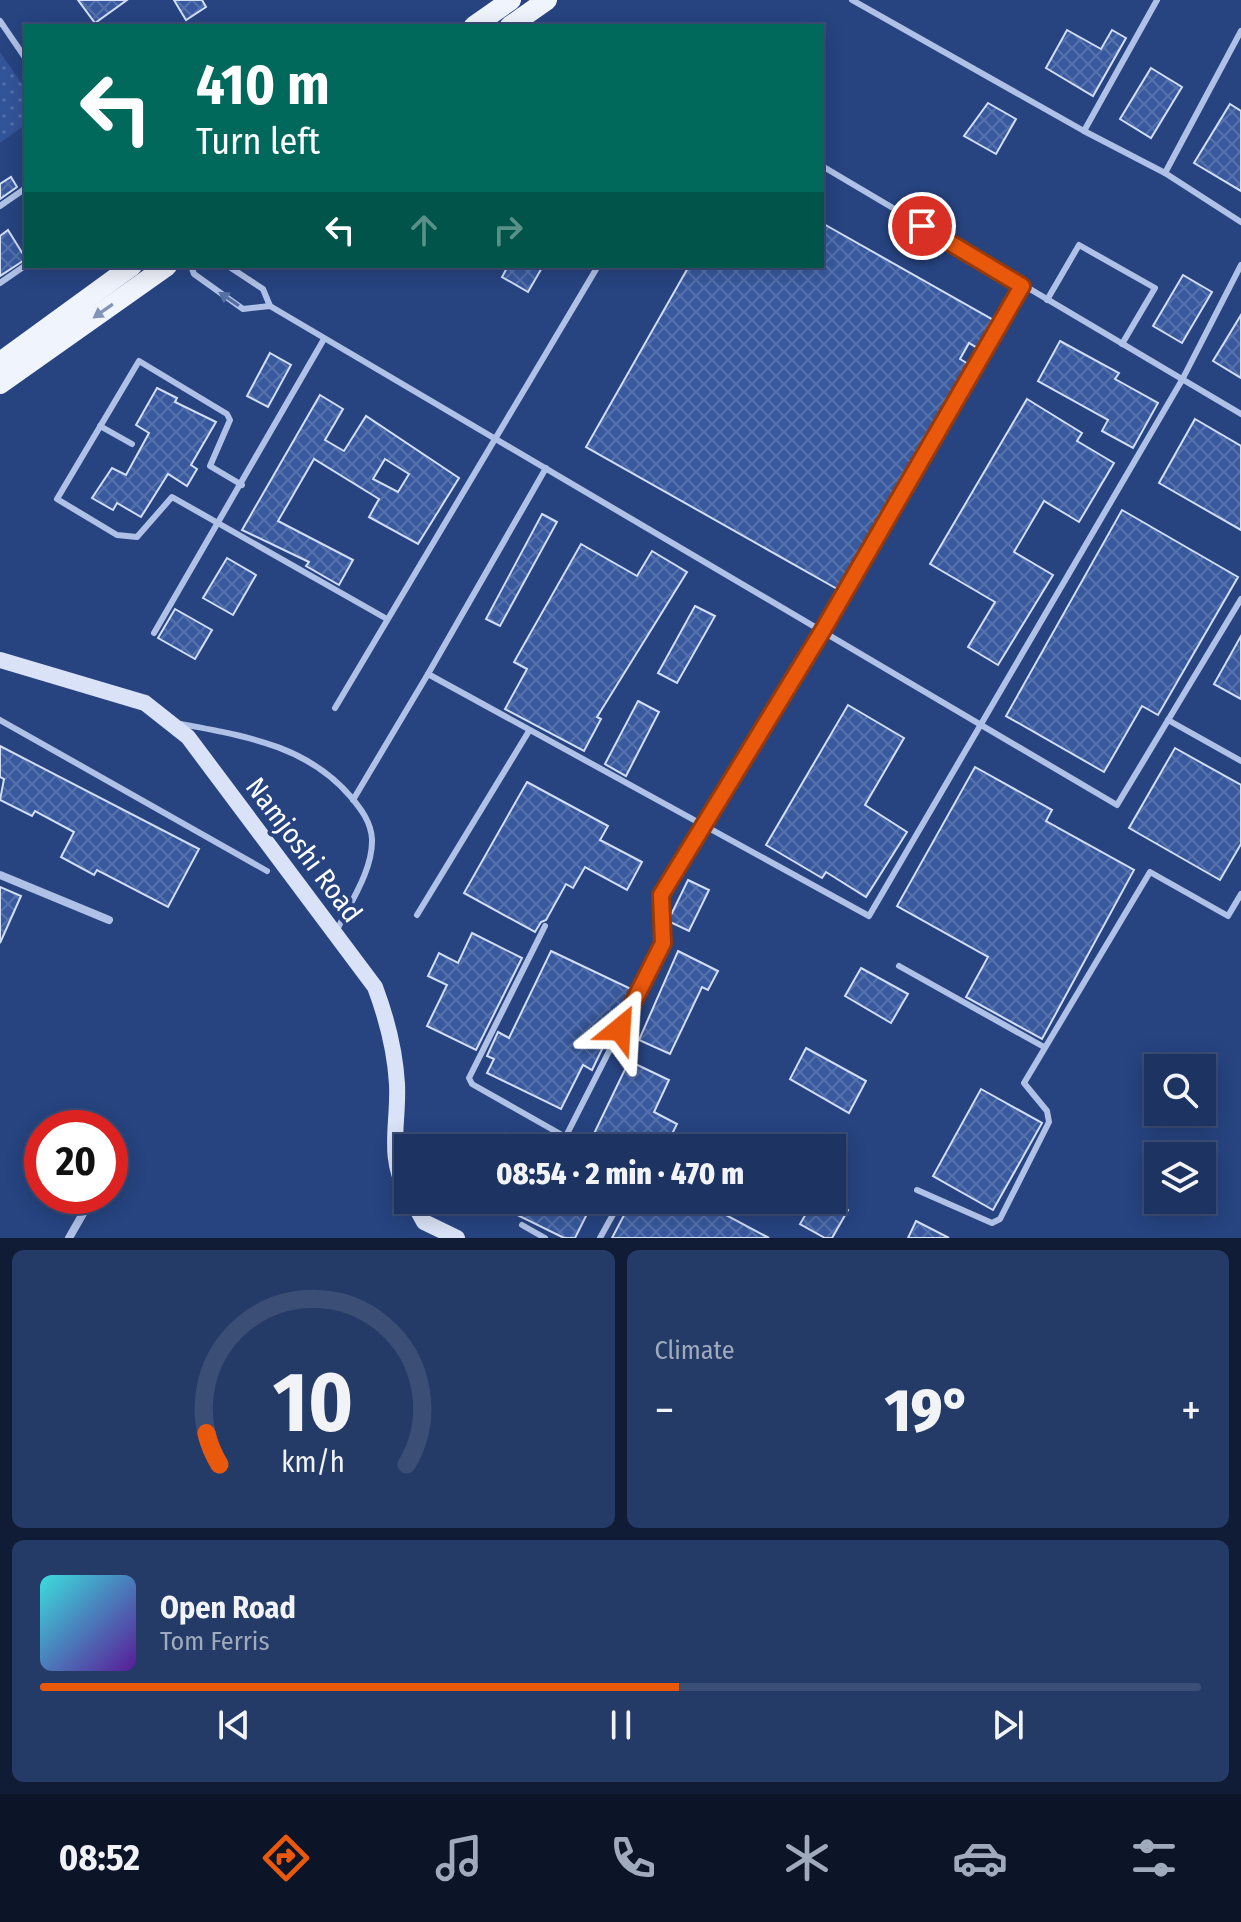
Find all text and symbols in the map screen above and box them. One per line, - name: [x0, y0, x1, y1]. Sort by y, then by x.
- text: 410 m: [196, 52, 330, 119]
- icon: left: [64, 56, 168, 160]
- text: Turn left: [196, 120, 320, 164]
- pin: [888, 192, 956, 260]
- icon: arrive: [900, 204, 944, 248]
- icon: left: [318, 208, 362, 252]
- icon: ahead: [402, 208, 446, 252]
- icon: right: [486, 208, 530, 252]
- one-way arrow: [219, 292, 240, 307]
- one-way arrow: [92, 303, 114, 319]
- street label: Namjoshi Road: [239, 771, 369, 929]
- position arrow: [578, 987, 662, 1071]
- map controls: [1144, 1054, 1216, 1214]
- button: search: [1144, 1054, 1216, 1126]
- speed limit sign: 20: [24, 1110, 128, 1214]
- button: layers: [1144, 1142, 1216, 1214]
- text: 08:54 · 2 min · 470 m: [496, 1156, 744, 1192]
- text: Climate: [655, 1335, 735, 1366]
- text: 10: [273, 1353, 354, 1453]
- text: 19°: [885, 1375, 971, 1447]
- text: −: [655, 1384, 674, 1437]
- text: +: [1181, 1384, 1201, 1437]
- text: km/h: [281, 1445, 345, 1480]
- text: Open Road: [160, 1590, 296, 1626]
- text: Tom Ferris: [160, 1626, 270, 1657]
- icon: previous: [212, 1703, 256, 1747]
- icon: pause: [599, 1703, 643, 1747]
- icon: next: [986, 1703, 1030, 1747]
- icon: directions: [258, 1830, 314, 1886]
- icon: music: [431, 1830, 487, 1886]
- icon: phone: [605, 1830, 661, 1886]
- icon: climate: [779, 1830, 835, 1886]
- icon: car: [952, 1830, 1008, 1886]
- icon: filters: [1126, 1830, 1182, 1886]
- text: 08:52: [59, 1836, 140, 1880]

